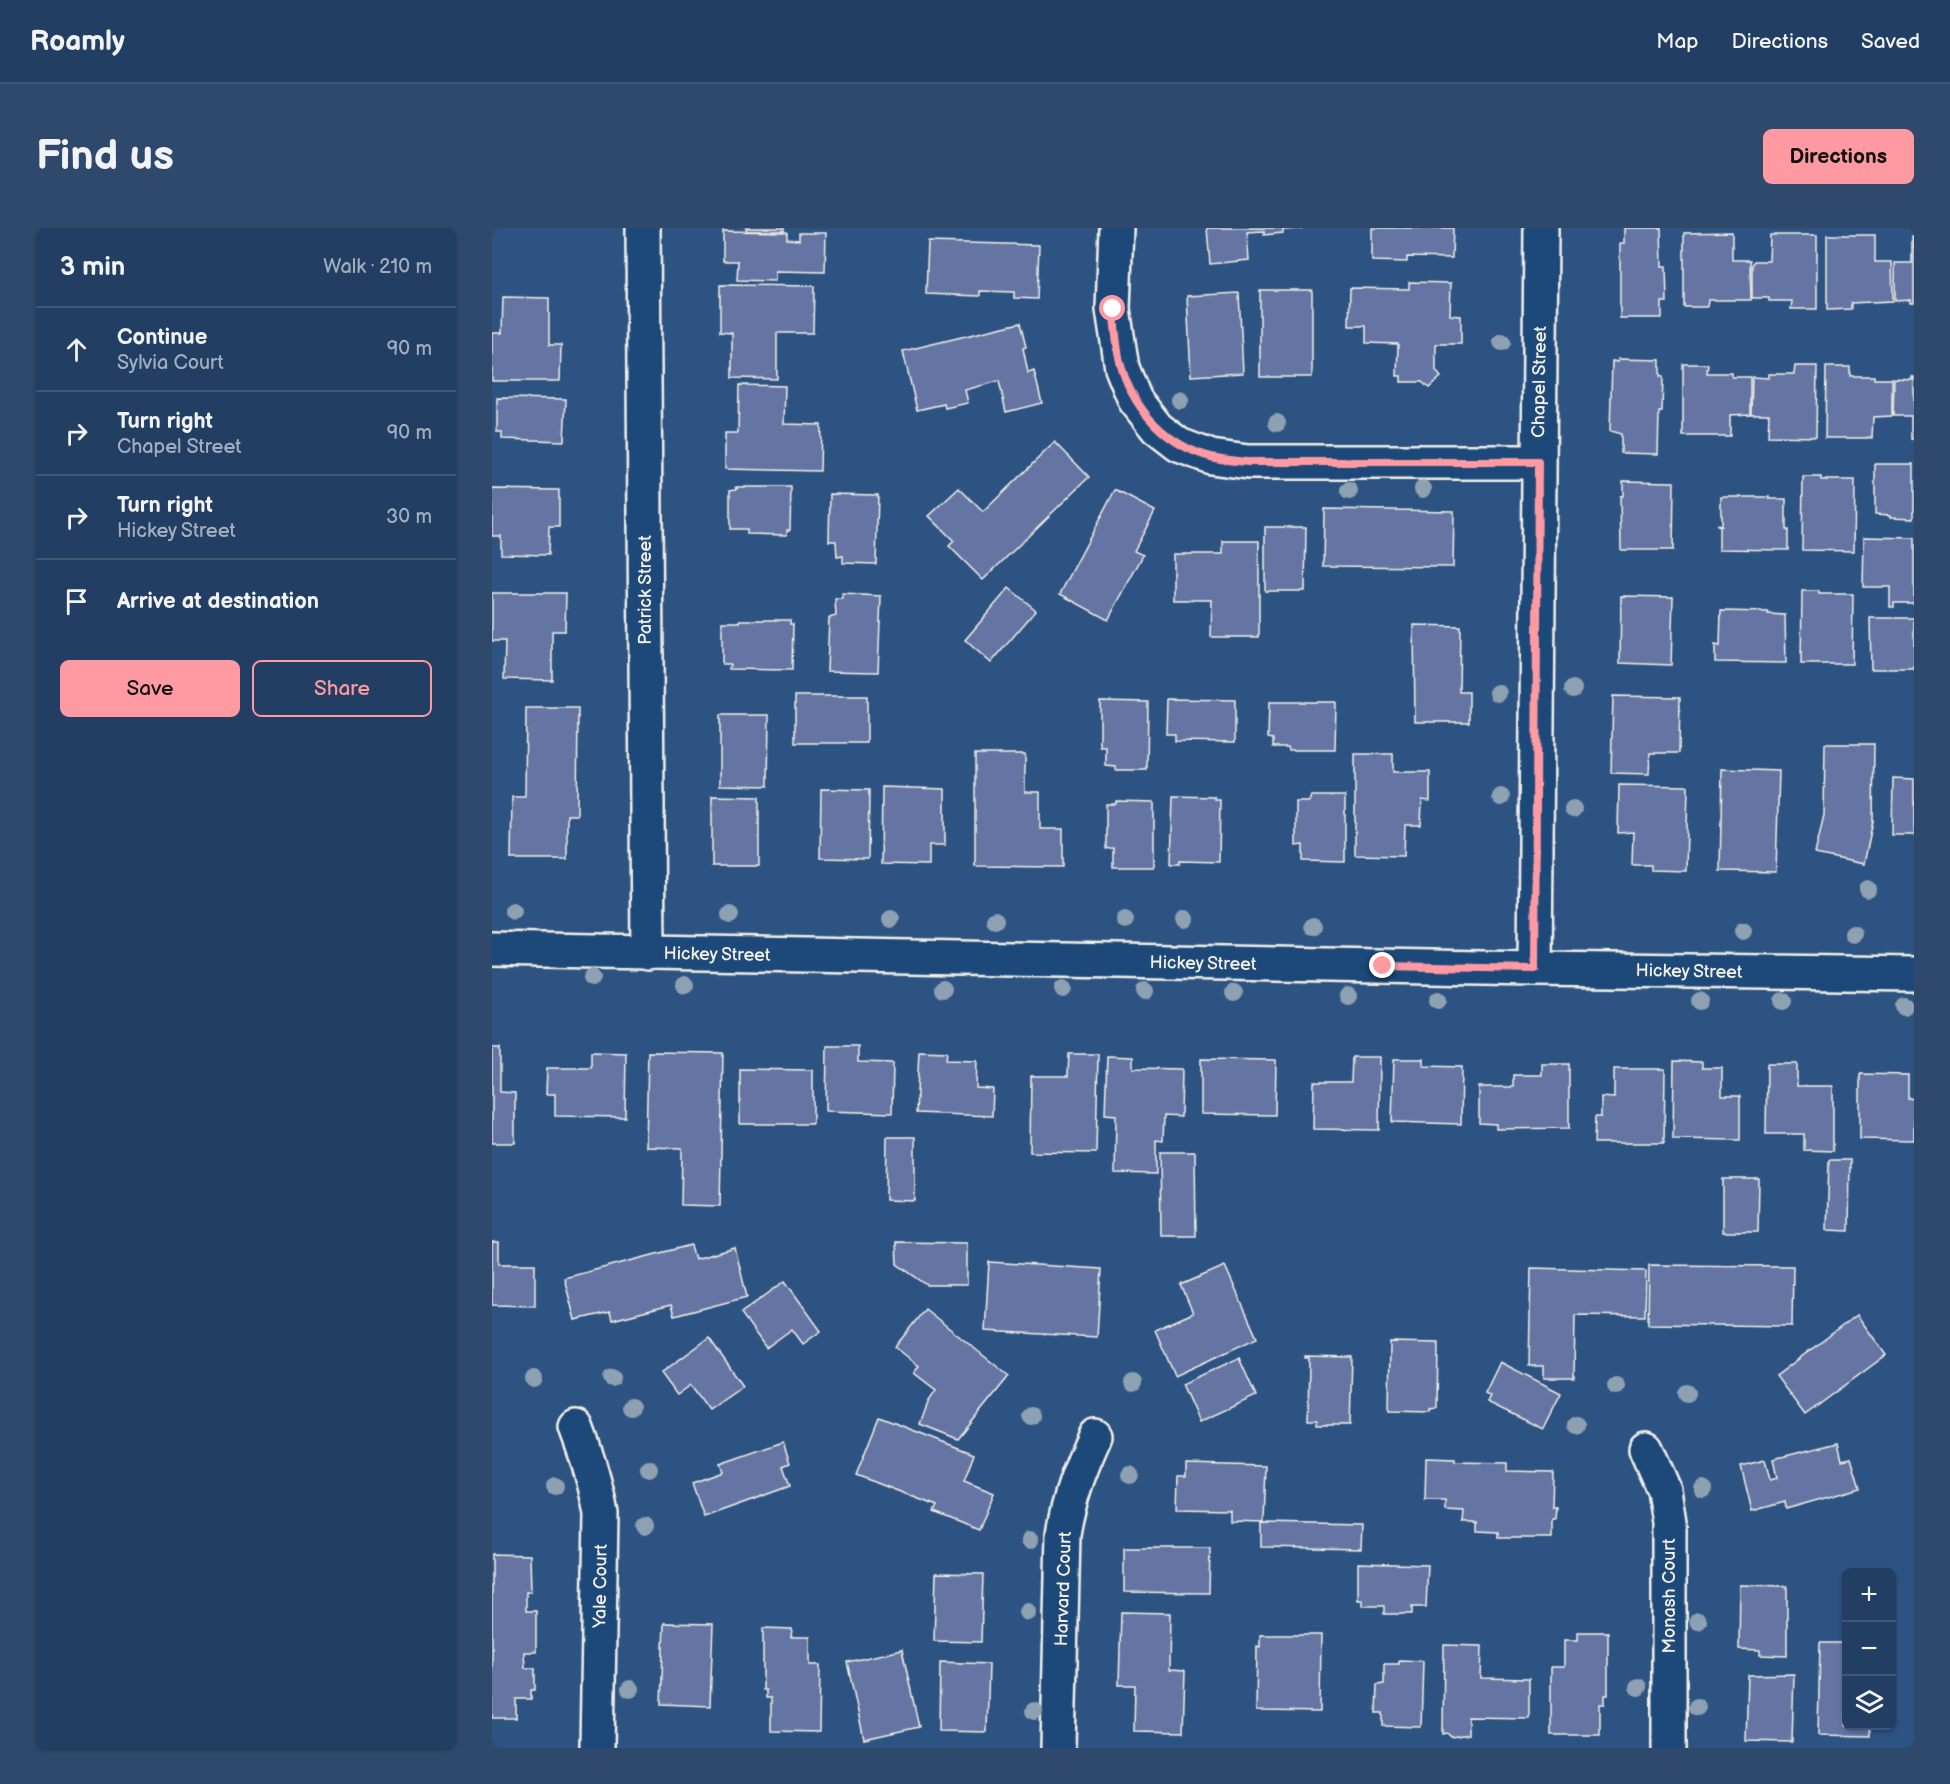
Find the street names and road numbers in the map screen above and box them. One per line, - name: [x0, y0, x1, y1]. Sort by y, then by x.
- street label: Chapel Street: [1528, 325, 1551, 438]
- street label: Patrick Street: [635, 535, 656, 645]
- street label: Hickey Street: [663, 943, 771, 966]
- street label: Hickey Street: [1149, 952, 1257, 975]
- street label: Hickey Street: [1635, 960, 1743, 983]
- street label: Harvard Court: [1051, 1531, 1076, 1647]
- street label: Monash Court: [1659, 1538, 1680, 1653]
- street label: Yale Court: [589, 1544, 612, 1629]

